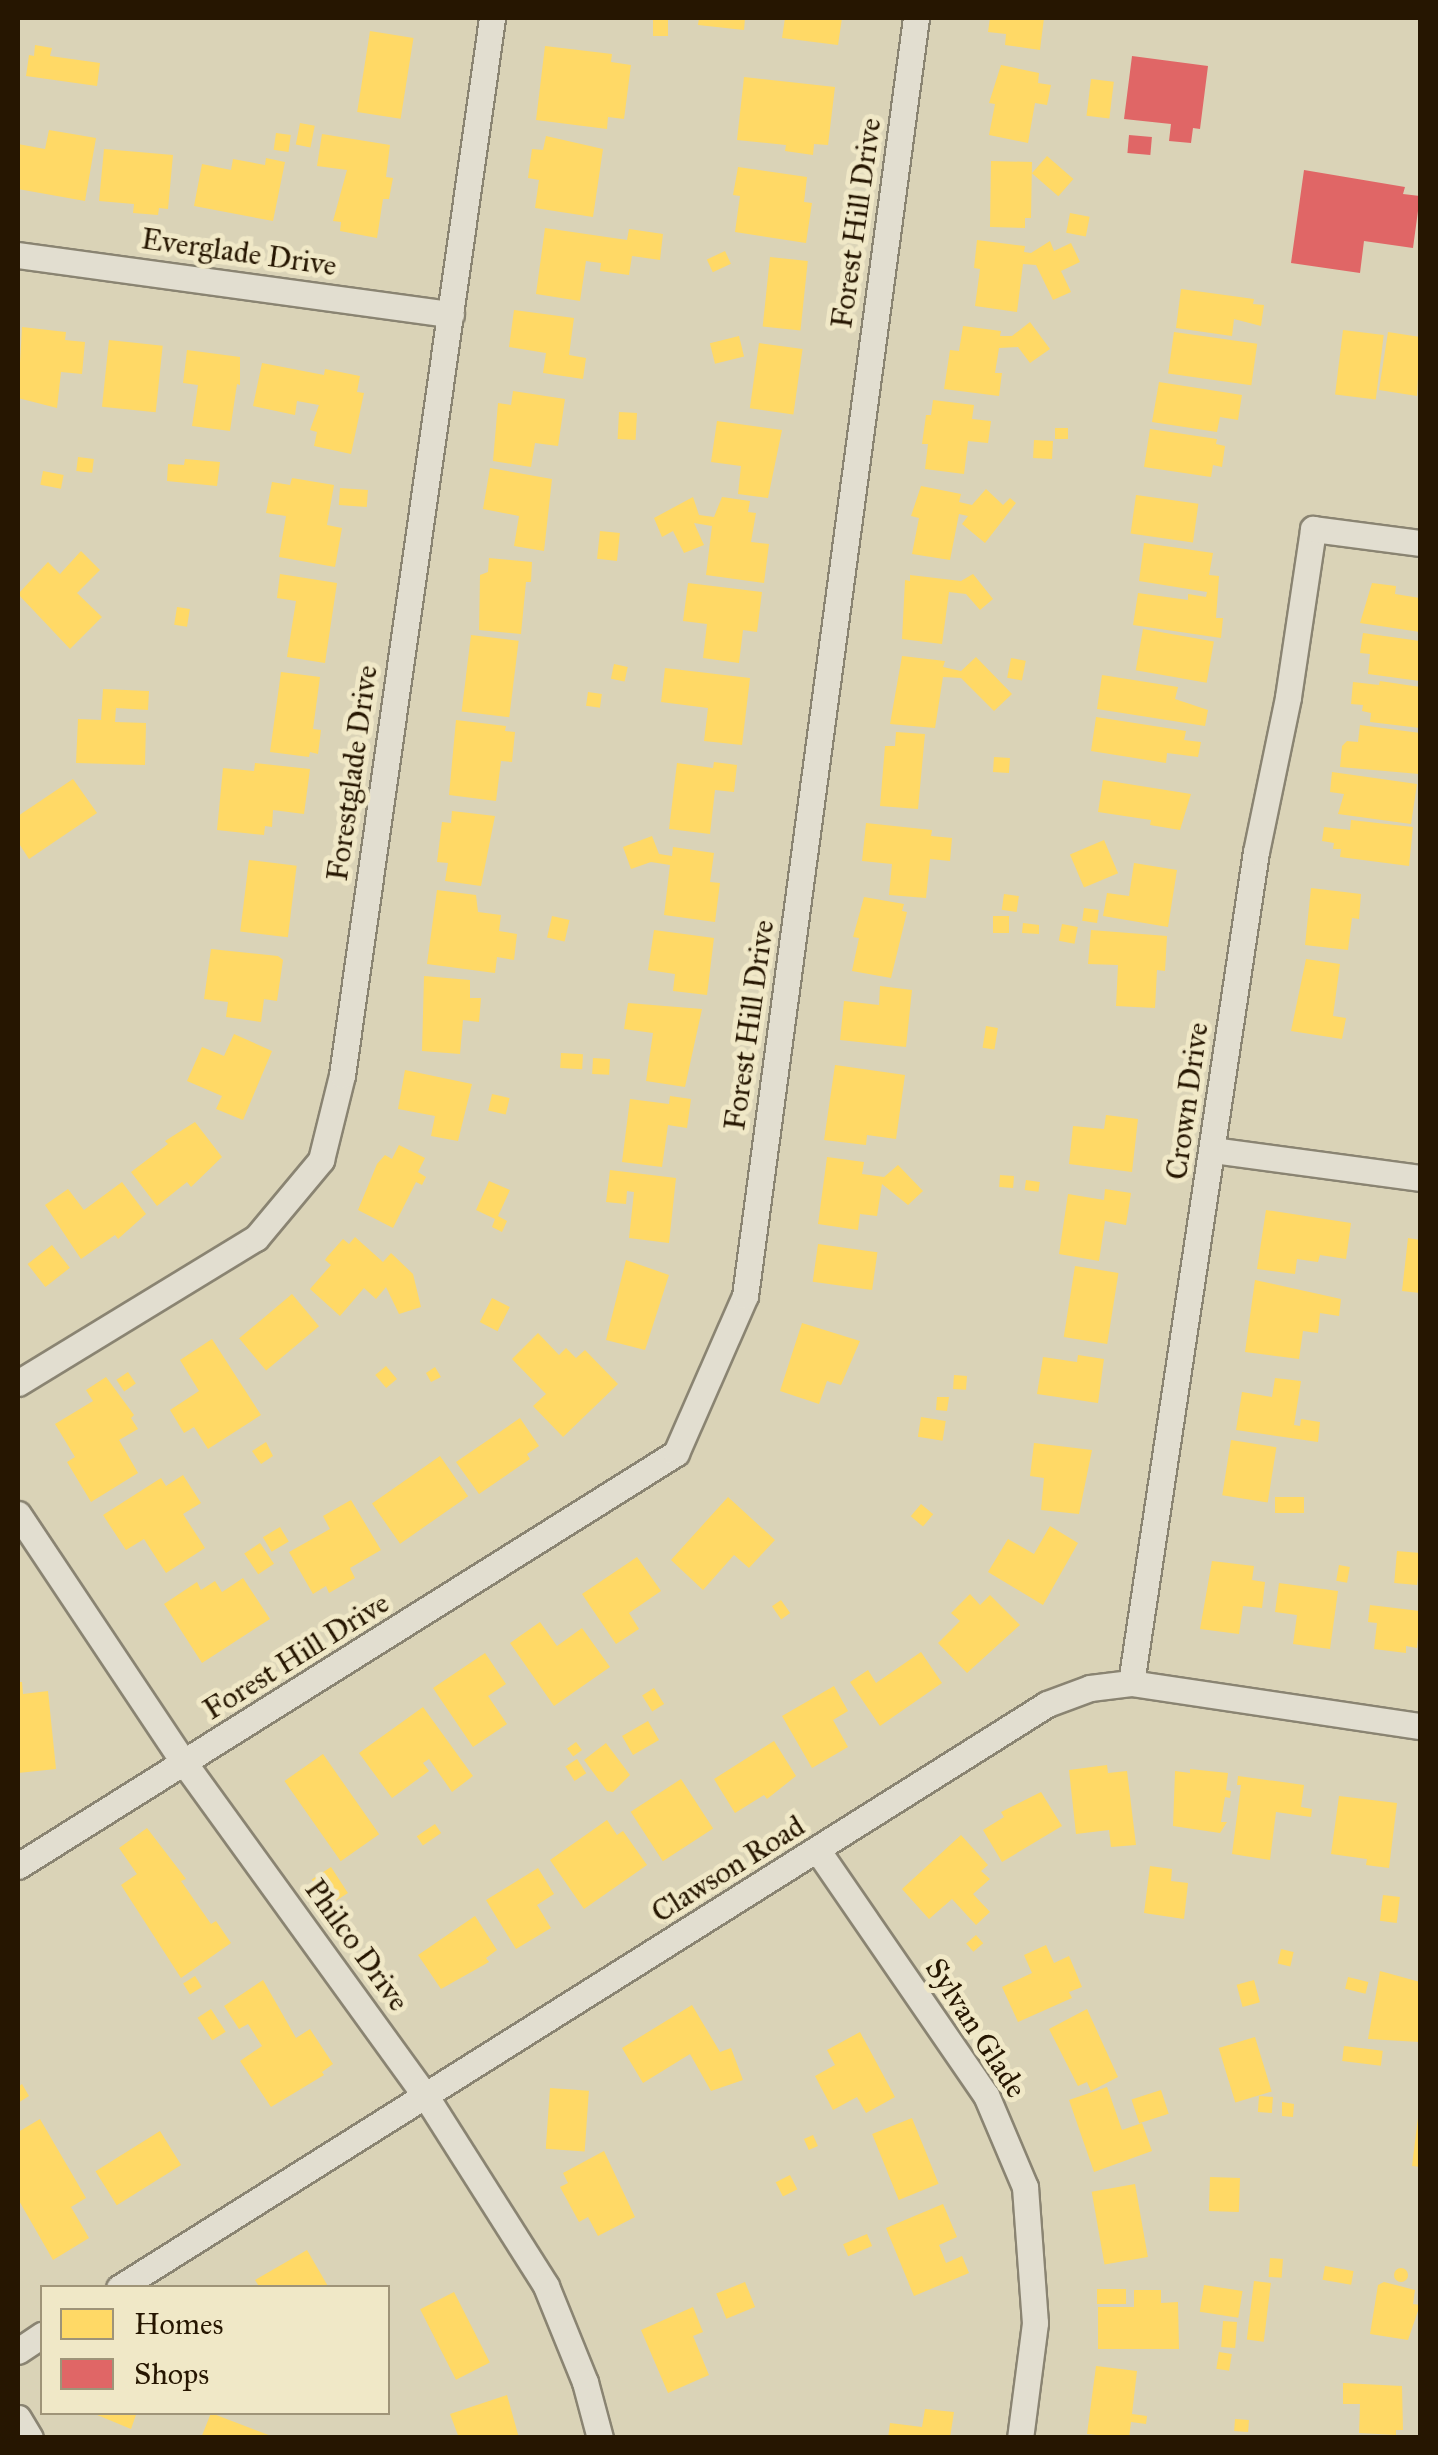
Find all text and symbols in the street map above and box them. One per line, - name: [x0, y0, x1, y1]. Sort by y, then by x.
- street label: Forest Hill Drive: [823, 116, 889, 330]
- street label: Everglade Drive: [139, 220, 339, 284]
- street label: Forestglade Drive: [319, 663, 385, 883]
- street label: Forest Hill Drive: [716, 918, 782, 1132]
- street label: Crown Drive: [1158, 1020, 1216, 1182]
- street label: Forest Hill Drive: [197, 1585, 395, 1727]
- street label: Clawson Road: [645, 1808, 811, 1930]
- street label: Philco Drive: [297, 1872, 417, 2018]
- street label: Sylvan Glade: [918, 1952, 1034, 2104]
- legend: [40, 2285, 390, 2415]
- text: Homes: [134, 2306, 223, 2342]
- text: Shops: [134, 2356, 209, 2392]

